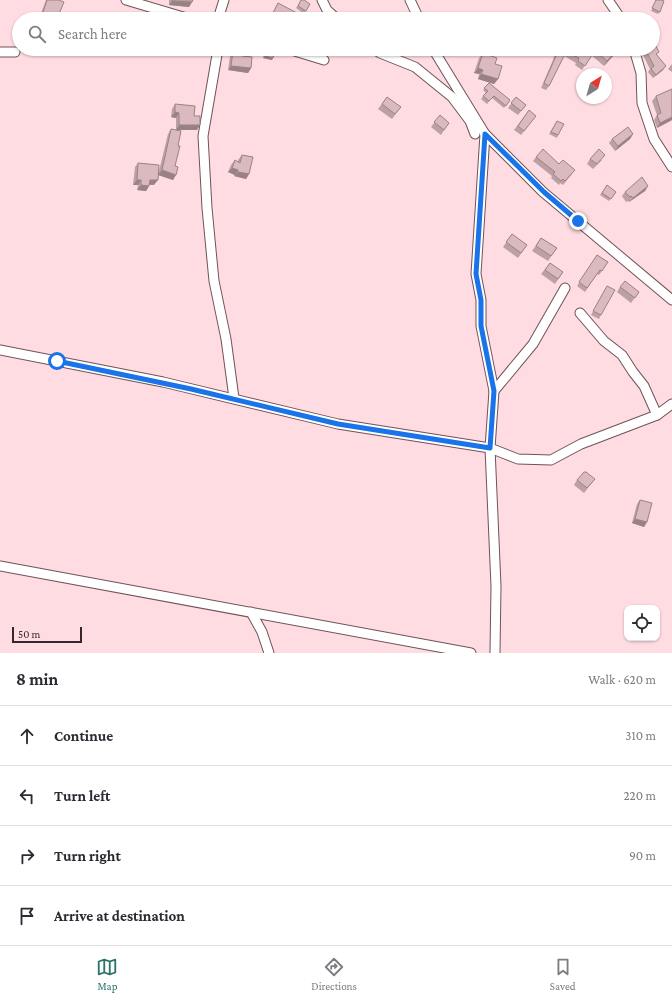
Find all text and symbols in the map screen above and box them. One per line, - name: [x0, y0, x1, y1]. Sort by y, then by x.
- search box: [12, 12, 660, 56]
- icon: search: [26, 23, 48, 45]
- text: Search here: [58, 26, 127, 42]
- north arrow: [576, 68, 612, 104]
- route end: [569, 212, 587, 230]
- route start: [48, 352, 66, 370]
- map controls: [624, 605, 660, 641]
- button: locate: [624, 605, 660, 641]
- scale bar: [12, 625, 82, 644]
- text: 50 m: [18, 628, 40, 640]
- text: 8 min: [16, 670, 58, 689]
- text: Walk · 620 m: [588, 672, 656, 687]
- icon: ahead: [16, 725, 38, 747]
- text: Continue: [54, 728, 113, 744]
- text: 310 m: [625, 728, 656, 743]
- icon: left: [16, 785, 38, 807]
- text: Turn left: [54, 788, 110, 804]
- text: 220 m: [623, 788, 656, 803]
- icon: right: [16, 845, 38, 867]
- text: Turn right: [54, 848, 121, 864]
- text: 90 m: [629, 848, 656, 863]
- icon: arrive: [16, 905, 38, 927]
- text: Arrive at destination: [54, 908, 185, 924]
- tab: Map: [96, 956, 118, 992]
- tab: Directions: [311, 956, 357, 992]
- tab: Saved: [550, 956, 576, 992]

